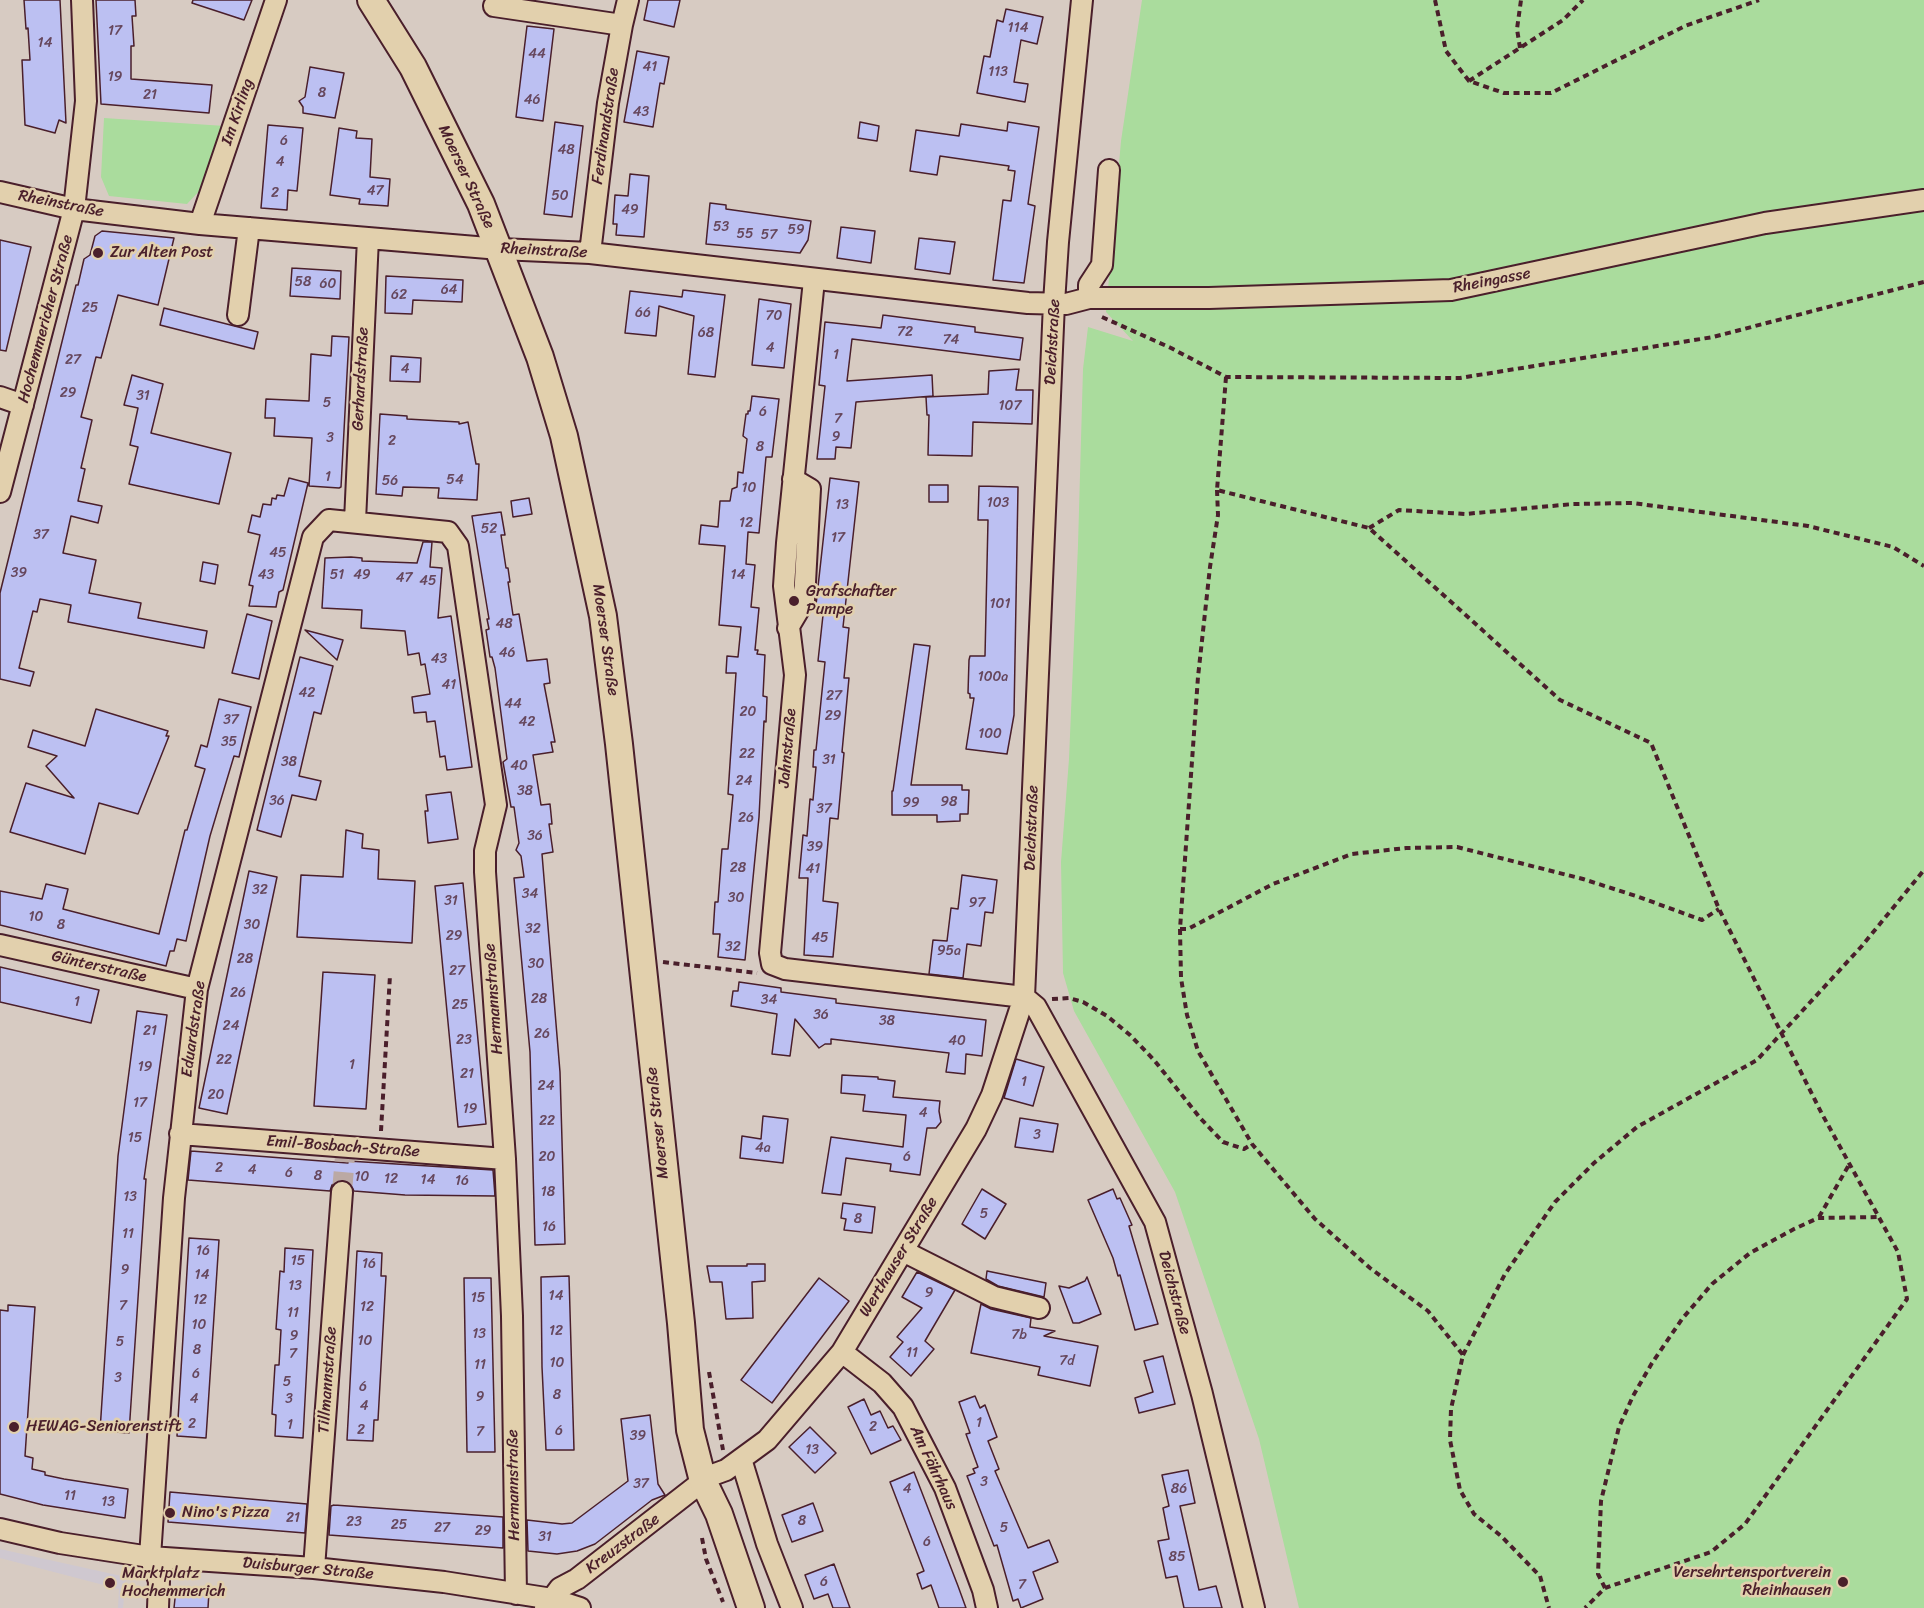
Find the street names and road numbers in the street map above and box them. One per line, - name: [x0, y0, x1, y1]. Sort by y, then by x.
- street label: Ferdinandstraße: [588, 66, 624, 186]
- street label: Im Kirling: [218, 76, 258, 148]
- street label: Moerser Straße: [433, 122, 499, 232]
- street label: Rheinstraße: [17, 186, 105, 222]
- street label: Hochemmericher Straße: [14, 233, 78, 405]
- street label: Rheinstraße: [500, 239, 588, 263]
- street label: Rheingasse: [1452, 264, 1532, 298]
- street label: Deichstraße: [1041, 299, 1065, 385]
- street label: Gerhardstraße: [349, 327, 373, 431]
- street label: Moerser Straße: [588, 583, 622, 697]
- street label: Jahnstraße: [775, 708, 801, 788]
- street label: Deichstraße: [1021, 785, 1043, 871]
- street label: Hermannstraße: [481, 943, 507, 1055]
- street label: Günterstraße: [50, 947, 148, 987]
- street label: Eduardstraße: [178, 980, 210, 1078]
- street label: Moerser Straße: [643, 1066, 673, 1180]
- street label: Emil-Bosbach-Straße: [266, 1132, 420, 1162]
- street label: Werthauser Straße: [856, 1194, 942, 1320]
- street label: Deichstraße: [1154, 1249, 1194, 1337]
- street label: Tillmannstraße: [315, 1326, 341, 1434]
- street label: Am Fährhaus: [905, 1423, 961, 1513]
- street label: Hermannstraße: [503, 1429, 525, 1541]
- street label: Kreuzstraße: [582, 1510, 664, 1578]
- street label: Duisburger Straße: [242, 1554, 374, 1584]

